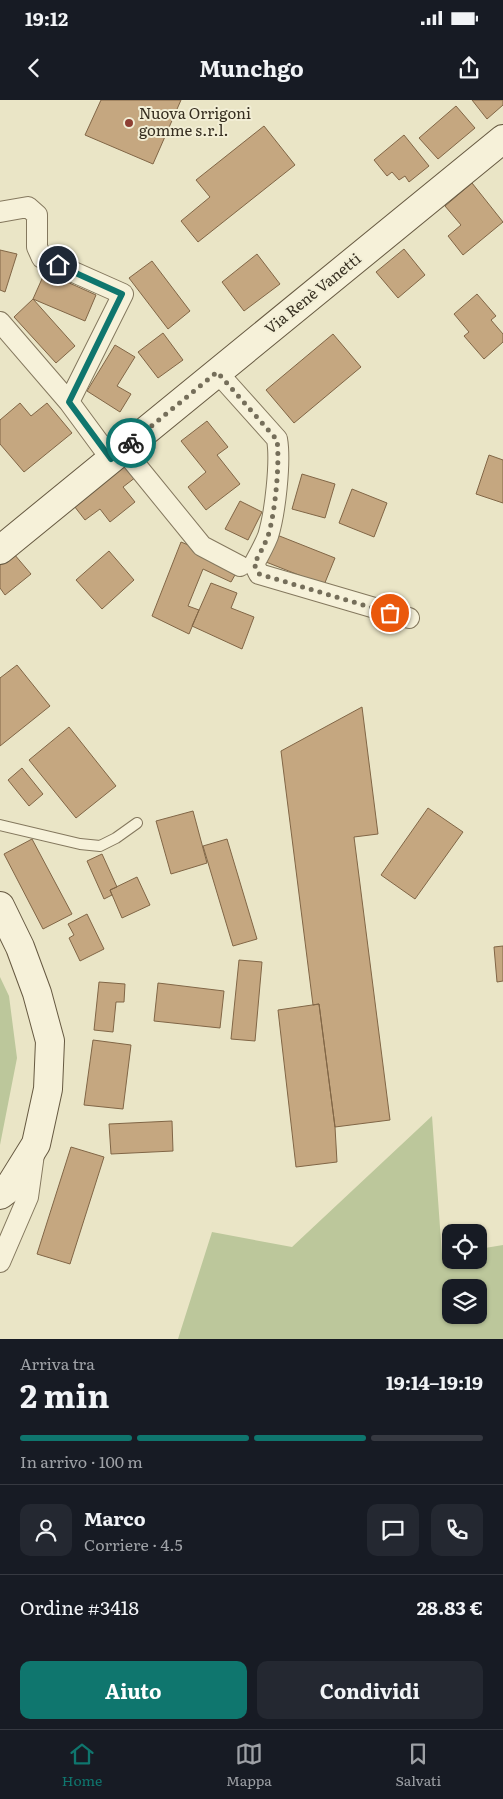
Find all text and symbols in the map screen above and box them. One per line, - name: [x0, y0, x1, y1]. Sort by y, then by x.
- text: 19:12: [25, 4, 68, 32]
- text: Munchgo: [199, 51, 304, 84]
- icon: back: [20, 54, 48, 82]
- icon: share: [455, 54, 483, 82]
- place label: Nuova Orrigoni gomme s.r.l.: [139, 101, 251, 141]
- marker: Nuova Orrigoni gomme s.r.l.: [123, 117, 135, 129]
- pin: [37, 244, 79, 286]
- street label: Via Renè Vanetti: [259, 247, 365, 339]
- icon: home: [44, 251, 72, 279]
- courier: [106, 418, 156, 468]
- icon: bike: [117, 429, 145, 457]
- pin: [369, 592, 411, 634]
- icon: bag: [376, 599, 404, 627]
- map controls: [442, 1224, 487, 1324]
- button: locate: [442, 1224, 487, 1269]
- button: layers: [442, 1279, 487, 1324]
- text: Arriva tra: [20, 1351, 95, 1375]
- text: 19:14–19:19: [386, 1368, 483, 1396]
- text: 2 min: [20, 1370, 109, 1418]
- text: In arrivo · 100 m: [20, 1449, 143, 1473]
- button: person: [20, 1504, 72, 1556]
- text: Marco: [84, 1504, 146, 1532]
- button: chat: [367, 1504, 419, 1556]
- button: phone: [431, 1504, 483, 1556]
- text: Corriere · 4.5: [84, 1532, 183, 1556]
- text: Ordine #3418: [20, 1593, 139, 1621]
- text: 28.83 €: [417, 1593, 483, 1621]
- button: Aiuto: [20, 1661, 247, 1719]
- button: Condividi: [257, 1661, 483, 1719]
- tab: Home: [62, 1740, 102, 1790]
- tab: Mappa: [226, 1740, 272, 1790]
- tab: Salvati: [396, 1740, 441, 1790]

